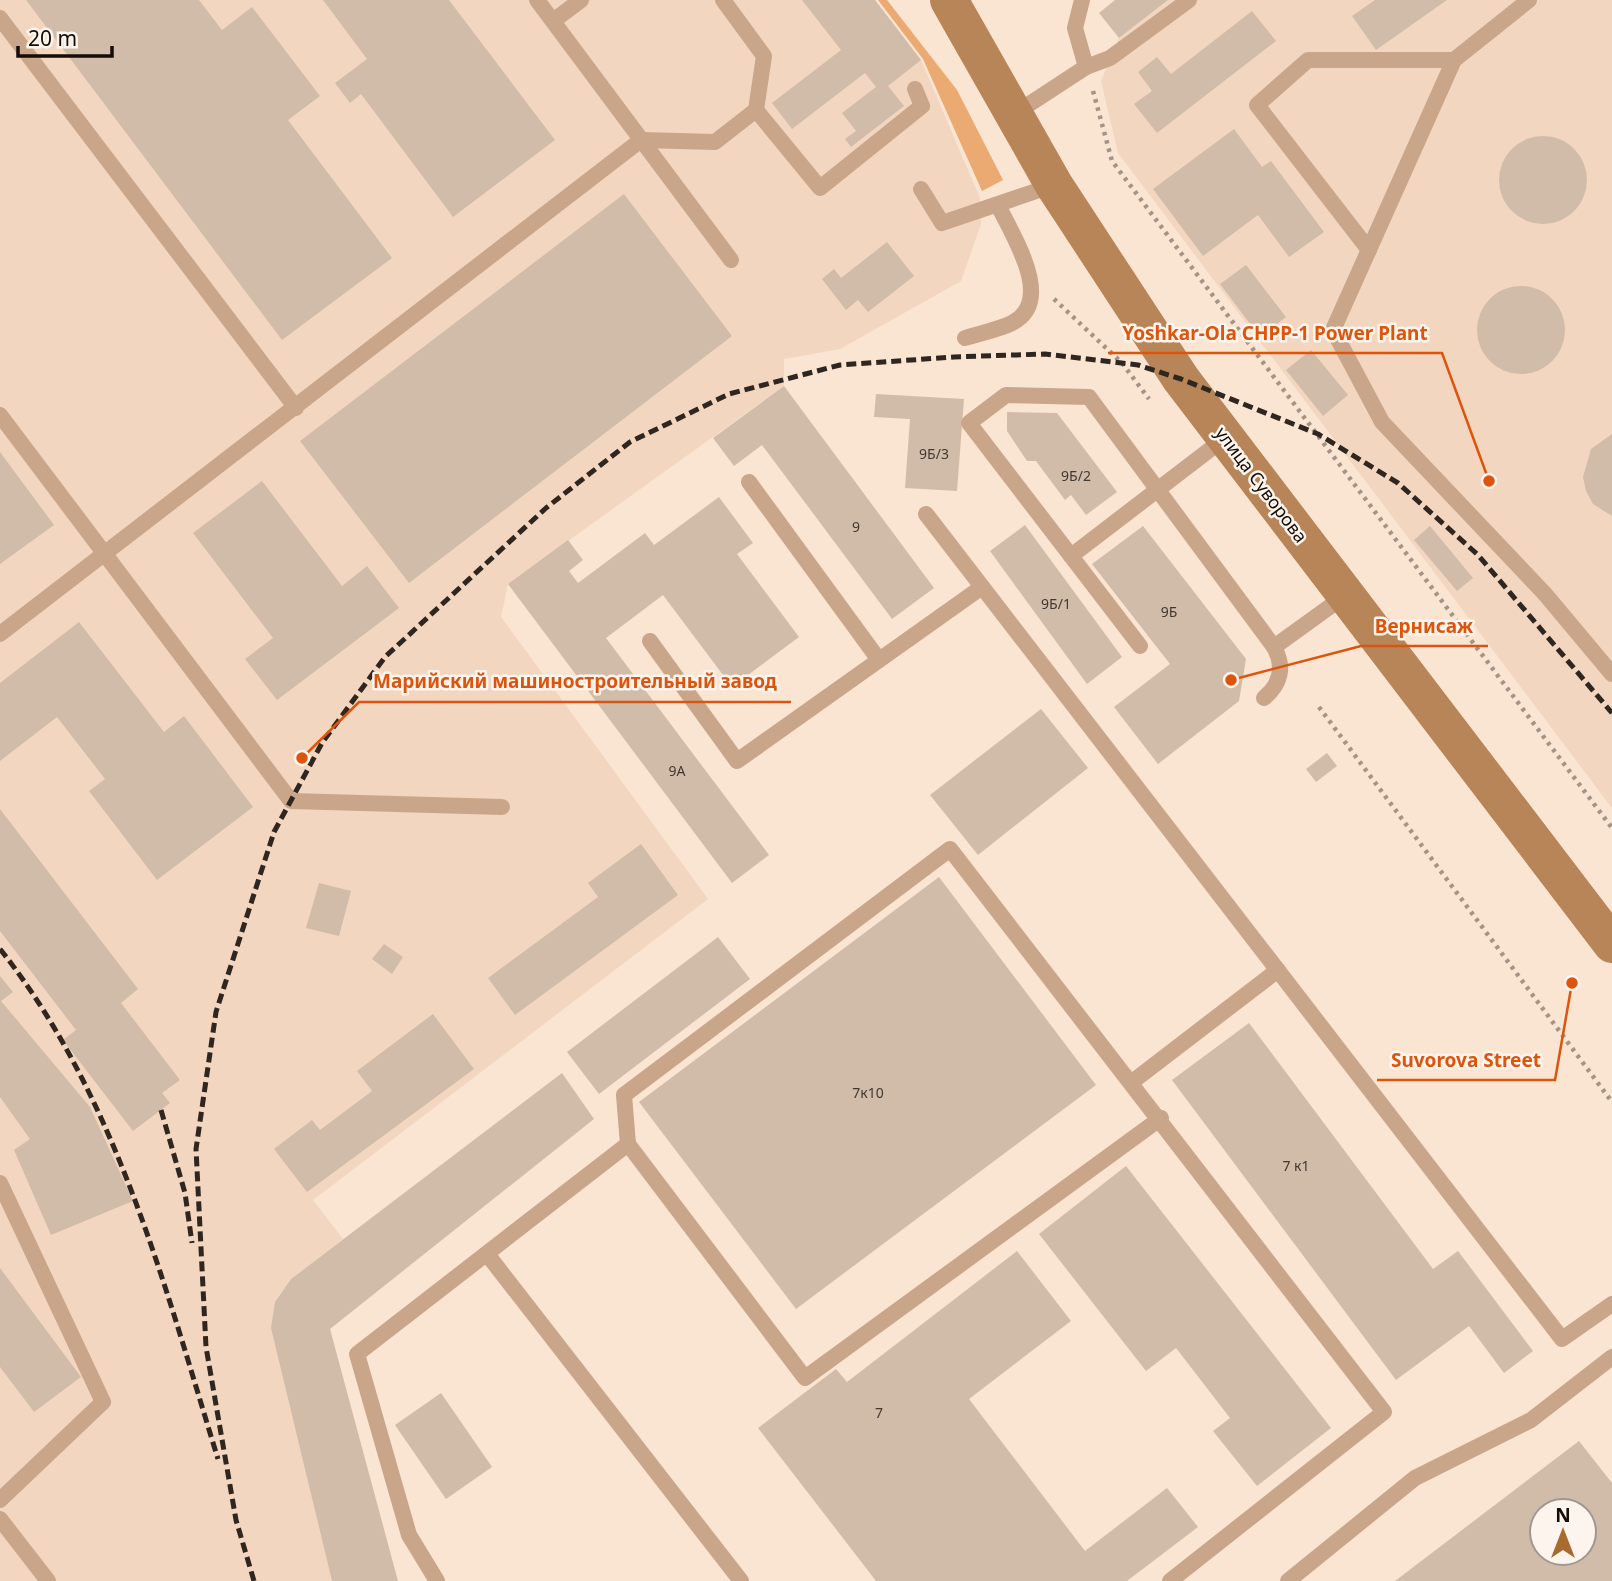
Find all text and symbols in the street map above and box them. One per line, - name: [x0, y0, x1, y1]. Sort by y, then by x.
- scale bar: [18, 14, 112, 58]
- text: 20 m: [28, 24, 77, 52]
- callout: Yoshkar-Ola CHPP-1 Power Plant: [1108, 313, 1442, 353]
- text: Yoshkar-Ola CHPP-1 Power Plant: [1122, 320, 1428, 346]
- street label: улица Суворова: [1210, 422, 1313, 547]
- house number: 9Б/3: [919, 444, 949, 463]
- house number: 9Б/2: [1061, 466, 1091, 485]
- house number: 9: [852, 517, 860, 536]
- house number: 9Б/1: [1041, 594, 1071, 613]
- house number: 9Б: [1161, 602, 1177, 621]
- callout: Вернисаж: [1361, 606, 1488, 646]
- text: Вернисаж: [1375, 613, 1474, 639]
- callout: Марийский машиностроительный завод: [359, 662, 791, 702]
- text: Марийский машиностроительный завод: [373, 668, 777, 694]
- house number: 9А: [669, 761, 686, 780]
- callout: Suvorova Street: [1377, 1040, 1555, 1080]
- text: Suvorova Street: [1391, 1047, 1541, 1073]
- house number: 7к10: [852, 1083, 884, 1102]
- house number: 7 к1: [1282, 1156, 1310, 1175]
- house number: 7: [875, 1403, 883, 1422]
- north arrow: [1528, 1497, 1598, 1567]
- text: N: [1555, 1502, 1571, 1528]

